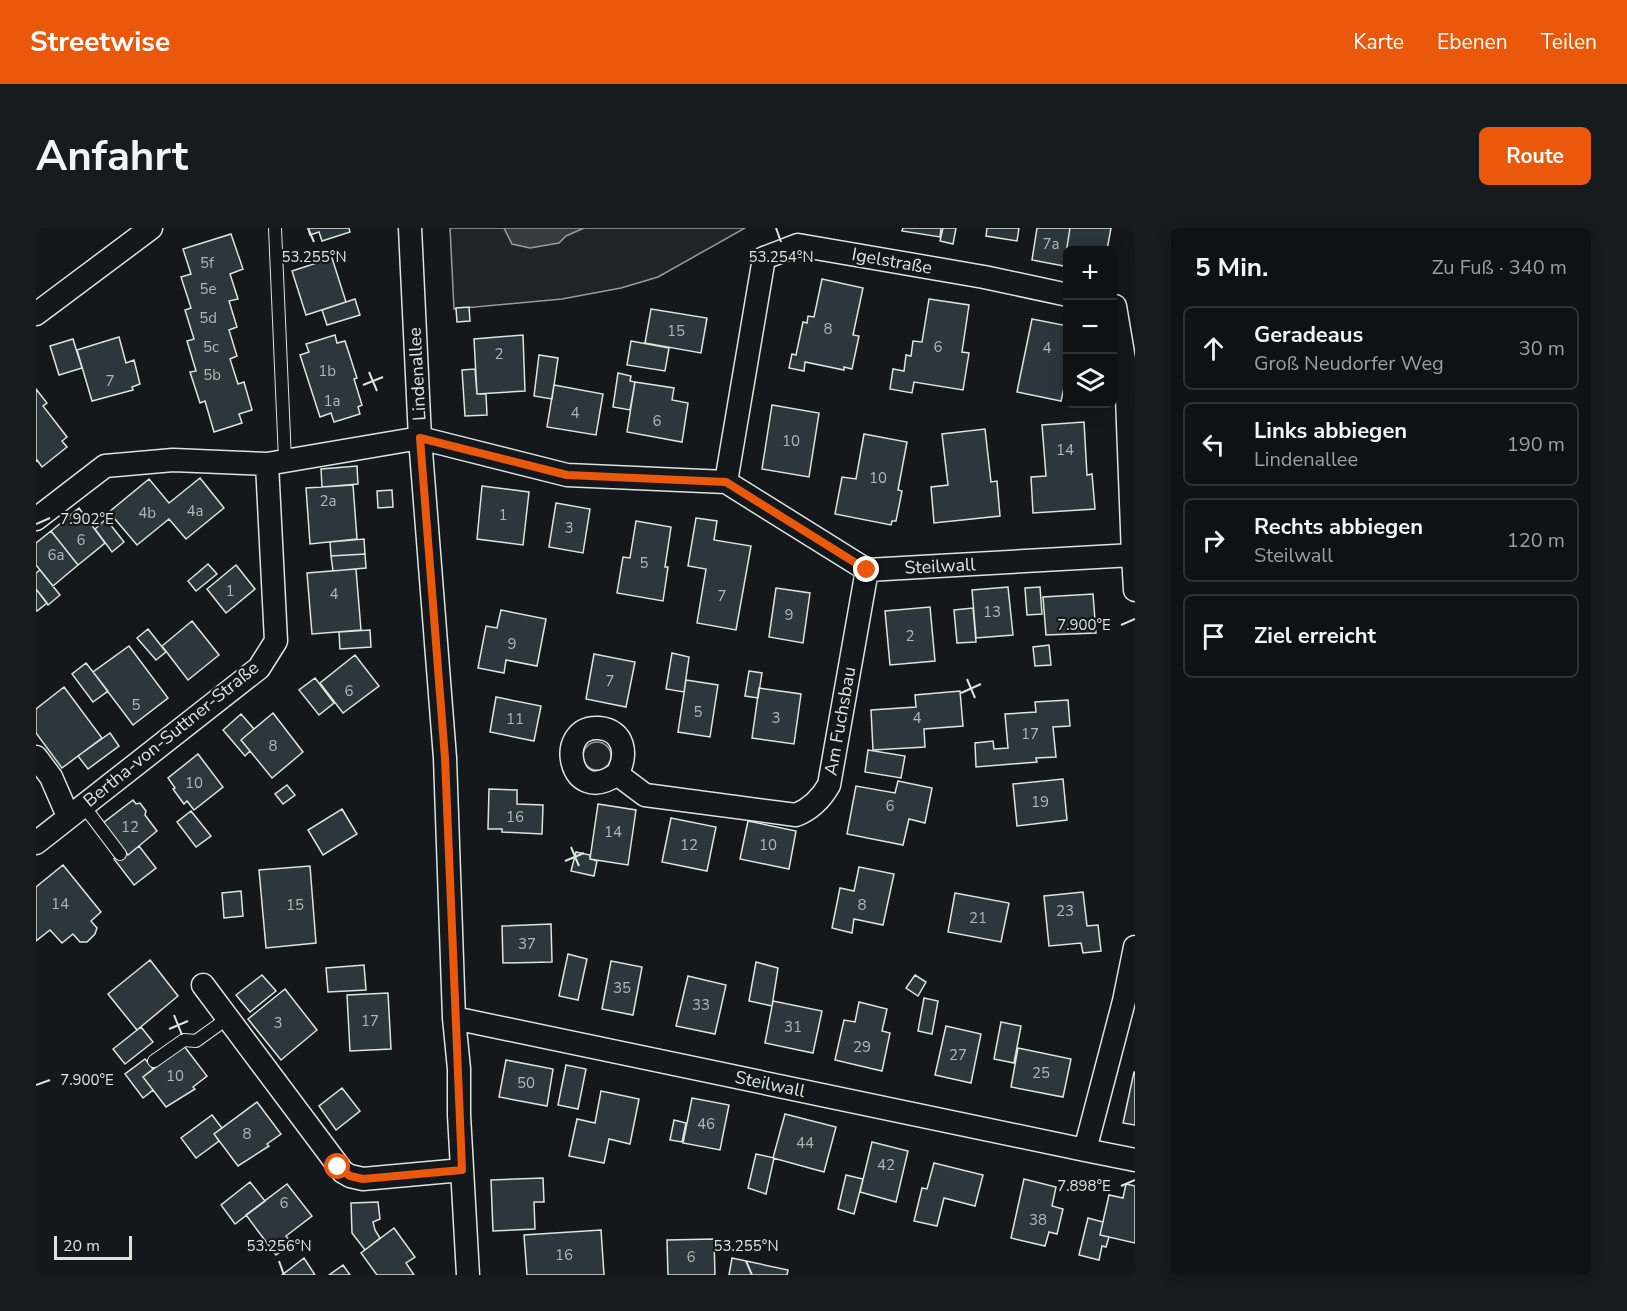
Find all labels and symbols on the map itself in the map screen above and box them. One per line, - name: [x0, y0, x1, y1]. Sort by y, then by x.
- house number: 7a: [1043, 234, 1059, 254]
- street label: Igelstraße: [850, 242, 934, 280]
- text: 53.255°N: [281, 247, 347, 267]
- text: 53.254°N: [748, 247, 814, 267]
- house number: 5f: [200, 253, 215, 273]
- house number: 5e: [200, 279, 217, 299]
- house number: 5d: [199, 308, 217, 328]
- house number: 8: [823, 319, 833, 339]
- house number: 15: [667, 321, 685, 341]
- street label: Lindenallee: [403, 327, 431, 421]
- house number: 5c: [203, 337, 219, 357]
- house number: 6: [933, 337, 943, 357]
- house number: 4: [1042, 338, 1052, 358]
- house number: 2: [494, 344, 504, 364]
- house number: 1b: [318, 361, 336, 381]
- house number: 5b: [203, 365, 221, 385]
- house number: 7: [105, 371, 115, 391]
- house number: 1a: [324, 391, 340, 411]
- house number: 4: [570, 403, 580, 423]
- house number: 6: [652, 411, 662, 431]
- house number: 10: [782, 431, 800, 451]
- house number: 14: [1056, 440, 1074, 460]
- house number: 10: [869, 468, 887, 488]
- house number: 2a: [320, 491, 336, 511]
- house number: 4a: [187, 501, 203, 521]
- house number: 4b: [138, 503, 156, 523]
- house number: 1: [498, 505, 508, 525]
- text: 7.902°E: [60, 509, 114, 529]
- house number: 3: [564, 518, 574, 538]
- house number: 6: [76, 530, 86, 550]
- house number: 6a: [48, 545, 64, 565]
- street label: Steilwall: [904, 552, 977, 580]
- house number: 5: [639, 553, 649, 573]
- route end: [853, 556, 879, 582]
- house number: 1: [225, 581, 235, 601]
- house number: 4: [329, 584, 339, 604]
- house number: 7: [717, 586, 727, 606]
- house number: 13: [983, 602, 1001, 622]
- house number: 9: [784, 605, 794, 625]
- text: 7.900°E: [1057, 615, 1111, 635]
- house number: 2: [905, 626, 915, 646]
- house number: 9: [507, 634, 517, 654]
- street label: Bertha-von-Suttner-Straße: [78, 656, 264, 812]
- street label: Am Fuchsbau: [819, 665, 861, 777]
- house number: 7: [605, 671, 615, 691]
- house number: 6: [344, 681, 354, 701]
- house number: 5: [131, 695, 141, 715]
- house number: 5: [693, 702, 703, 722]
- house number: 3: [771, 708, 781, 728]
- house number: 4: [912, 708, 922, 728]
- house number: 11: [506, 709, 524, 729]
- house number: 17: [1021, 724, 1039, 744]
- house number: 8: [268, 736, 278, 756]
- house number: 10: [185, 773, 203, 793]
- house number: 19: [1031, 792, 1049, 812]
- house number: 6: [885, 796, 895, 816]
- house number: 16: [506, 807, 524, 827]
- house number: 12: [121, 817, 139, 837]
- house number: 14: [604, 822, 622, 842]
- house number: 12: [680, 835, 698, 855]
- house number: 10: [759, 835, 777, 855]
- house number: 14: [51, 894, 69, 914]
- house number: 15: [286, 895, 304, 915]
- house number: 8: [857, 895, 867, 915]
- house number: 23: [1056, 901, 1074, 921]
- house number: 21: [969, 908, 987, 928]
- house number: 37: [518, 934, 536, 954]
- house number: 35: [613, 978, 631, 998]
- house number: 33: [692, 995, 710, 1015]
- house number: 17: [361, 1011, 379, 1031]
- house number: 3: [273, 1013, 283, 1033]
- house number: 31: [784, 1017, 802, 1037]
- house number: 29: [853, 1037, 871, 1057]
- house number: 27: [949, 1045, 967, 1065]
- house number: 25: [1032, 1063, 1050, 1083]
- street label: Steilwall: [733, 1065, 808, 1103]
- house number: 10: [166, 1066, 184, 1086]
- text: 7.900°E: [60, 1070, 114, 1090]
- house number: 50: [517, 1073, 535, 1093]
- house number: 46: [697, 1114, 715, 1134]
- house number: 8: [242, 1124, 252, 1144]
- house number: 44: [796, 1133, 814, 1153]
- route start: [324, 1153, 350, 1179]
- house number: 42: [877, 1155, 895, 1175]
- text: 7.898°E: [1057, 1176, 1111, 1196]
- house number: 6: [279, 1193, 289, 1213]
- house number: 38: [1029, 1210, 1047, 1230]
- scale bar: [54, 1233, 132, 1260]
- text: 53.256°N: [246, 1236, 312, 1256]
- text: 53.255°N: [713, 1236, 779, 1256]
- house number: 16: [555, 1245, 573, 1265]
- house number: 6: [686, 1247, 696, 1267]

